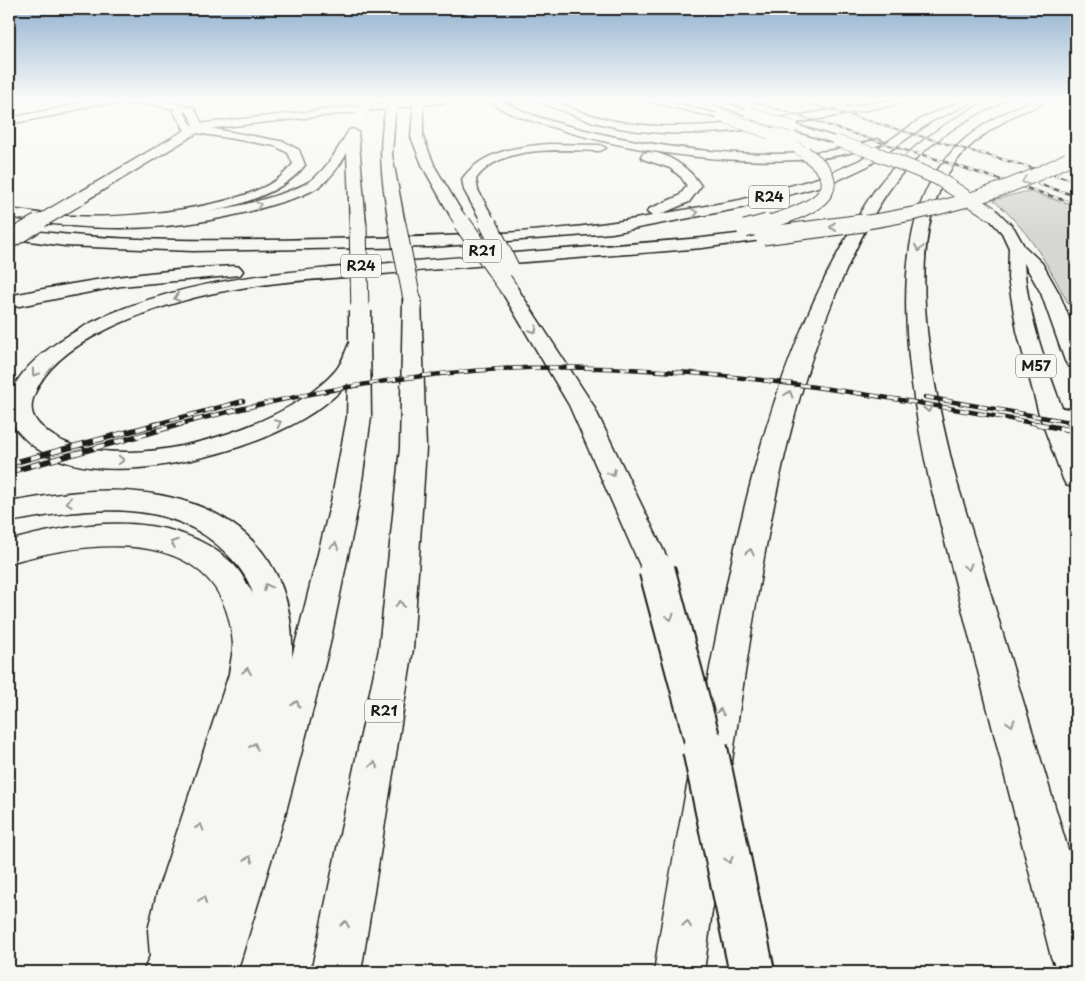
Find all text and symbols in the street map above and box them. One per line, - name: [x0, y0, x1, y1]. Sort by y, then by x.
- one-way arrow: [1021, 175, 1030, 185]
- road number: R24: [749, 186, 789, 208]
- one-way arrow: [254, 200, 263, 211]
- one-way arrow: [690, 208, 699, 219]
- one-way arrow: [829, 221, 837, 232]
- road number: R21: [463, 240, 501, 262]
- one-way arrow: [914, 244, 924, 252]
- road number: R24: [341, 255, 381, 278]
- one-way arrow: [173, 292, 181, 302]
- one-way arrow: [528, 325, 538, 334]
- road number: M57: [1016, 354, 1056, 378]
- one-way arrow: [33, 367, 41, 376]
- one-way arrow: [783, 391, 793, 399]
- one-way arrow: [923, 405, 933, 413]
- one-way arrow: [272, 419, 281, 429]
- one-way arrow: [117, 454, 125, 465]
- one-way arrow: [606, 468, 616, 477]
- one-way arrow: [65, 496, 73, 507]
- one-way arrow: [170, 539, 179, 549]
- one-way arrow: [329, 542, 340, 551]
- one-way arrow: [744, 548, 755, 556]
- one-way arrow: [962, 562, 972, 570]
- one-way arrow: [263, 583, 273, 592]
- one-way arrow: [394, 600, 405, 608]
- one-way arrow: [664, 613, 675, 621]
- one-way arrow: [241, 667, 251, 676]
- road number: R21: [365, 699, 403, 722]
- one-way arrow: [290, 700, 300, 708]
- one-way arrow: [714, 707, 724, 716]
- one-way arrow: [1006, 719, 1016, 727]
- one-way arrow: [248, 742, 258, 750]
- one-way arrow: [369, 760, 379, 769]
- one-way arrow: [195, 823, 205, 832]
- one-way arrow: [723, 855, 733, 864]
- one-way arrow: [243, 856, 253, 864]
- one-way arrow: [197, 896, 208, 905]
- one-way arrow: [339, 920, 349, 929]
- one-way arrow: [681, 920, 691, 928]

